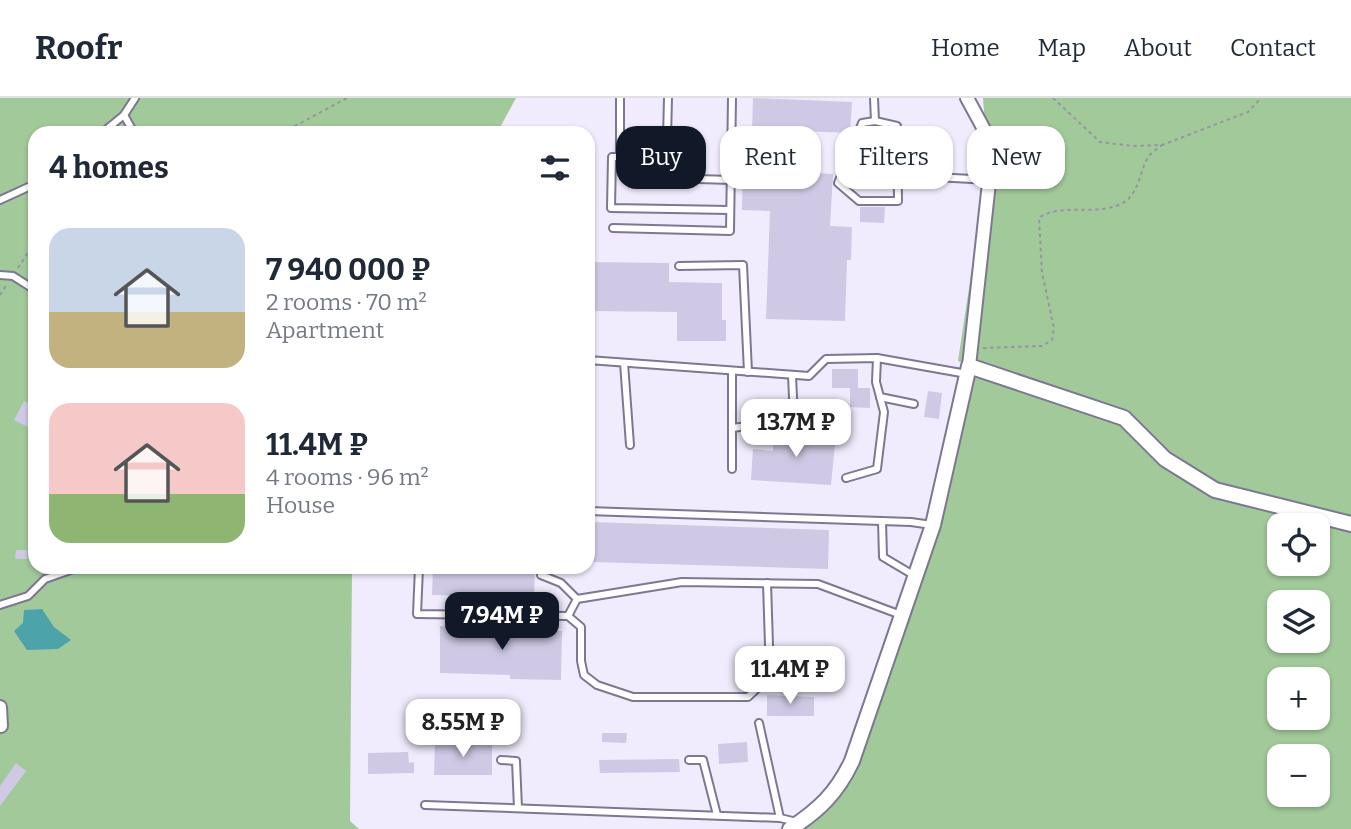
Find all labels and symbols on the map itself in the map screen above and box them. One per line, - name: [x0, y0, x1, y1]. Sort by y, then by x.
- pin: 13.7M ₽: [731, 400, 861, 459]
- pin: 7.94M ₽: [437, 592, 567, 652]
- pin: 11.4M ₽: [725, 646, 855, 706]
- pin: 8.55M ₽: [398, 700, 528, 759]

